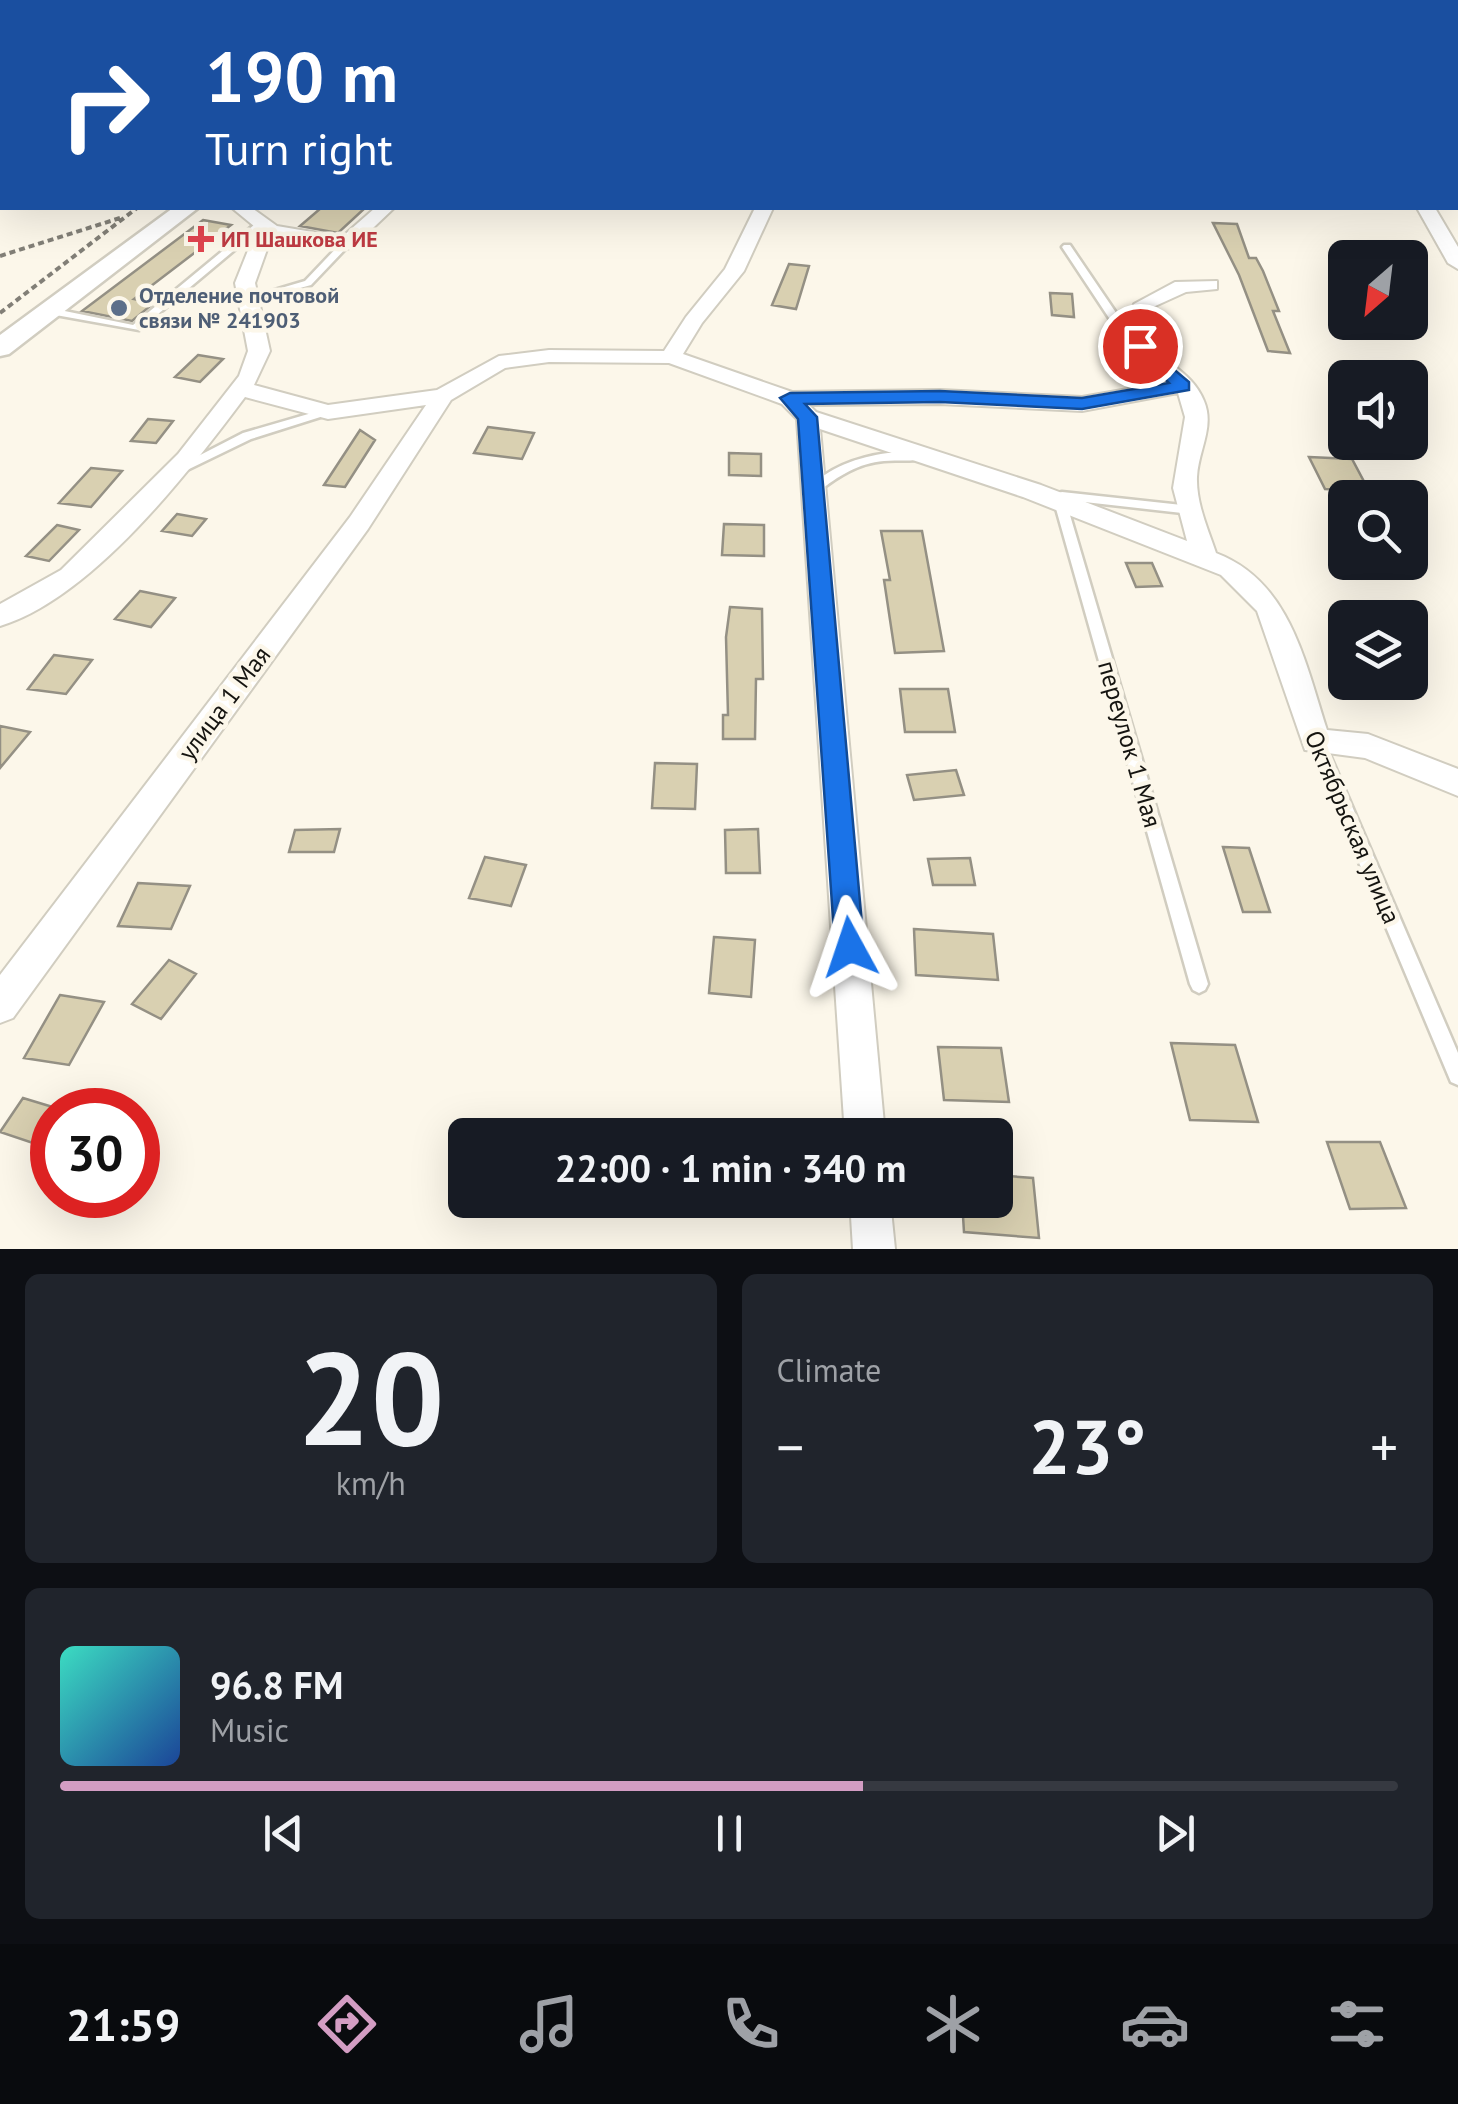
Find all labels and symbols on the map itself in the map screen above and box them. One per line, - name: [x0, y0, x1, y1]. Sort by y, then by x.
- place label: ИП Шашкова ИЕ: [221, 225, 378, 253]
- marker: ИП Шашкова ИЕ: [190, 228, 212, 250]
- north arrow: [1328, 240, 1428, 340]
- place label: Отделение почтовой связи № 241903: [139, 281, 339, 334]
- marker: Отделение почтовой связи № 241903: [108, 297, 130, 319]
- pin: [1098, 304, 1183, 389]
- street label: улица 1 Мая: [171, 640, 277, 766]
- street label: переулок 1 Мая: [1091, 657, 1169, 831]
- street label: Октябрьская улица: [1298, 726, 1408, 928]
- position arrow: [798, 895, 902, 999]
- speed limit sign: 30: [30, 1088, 160, 1218]

